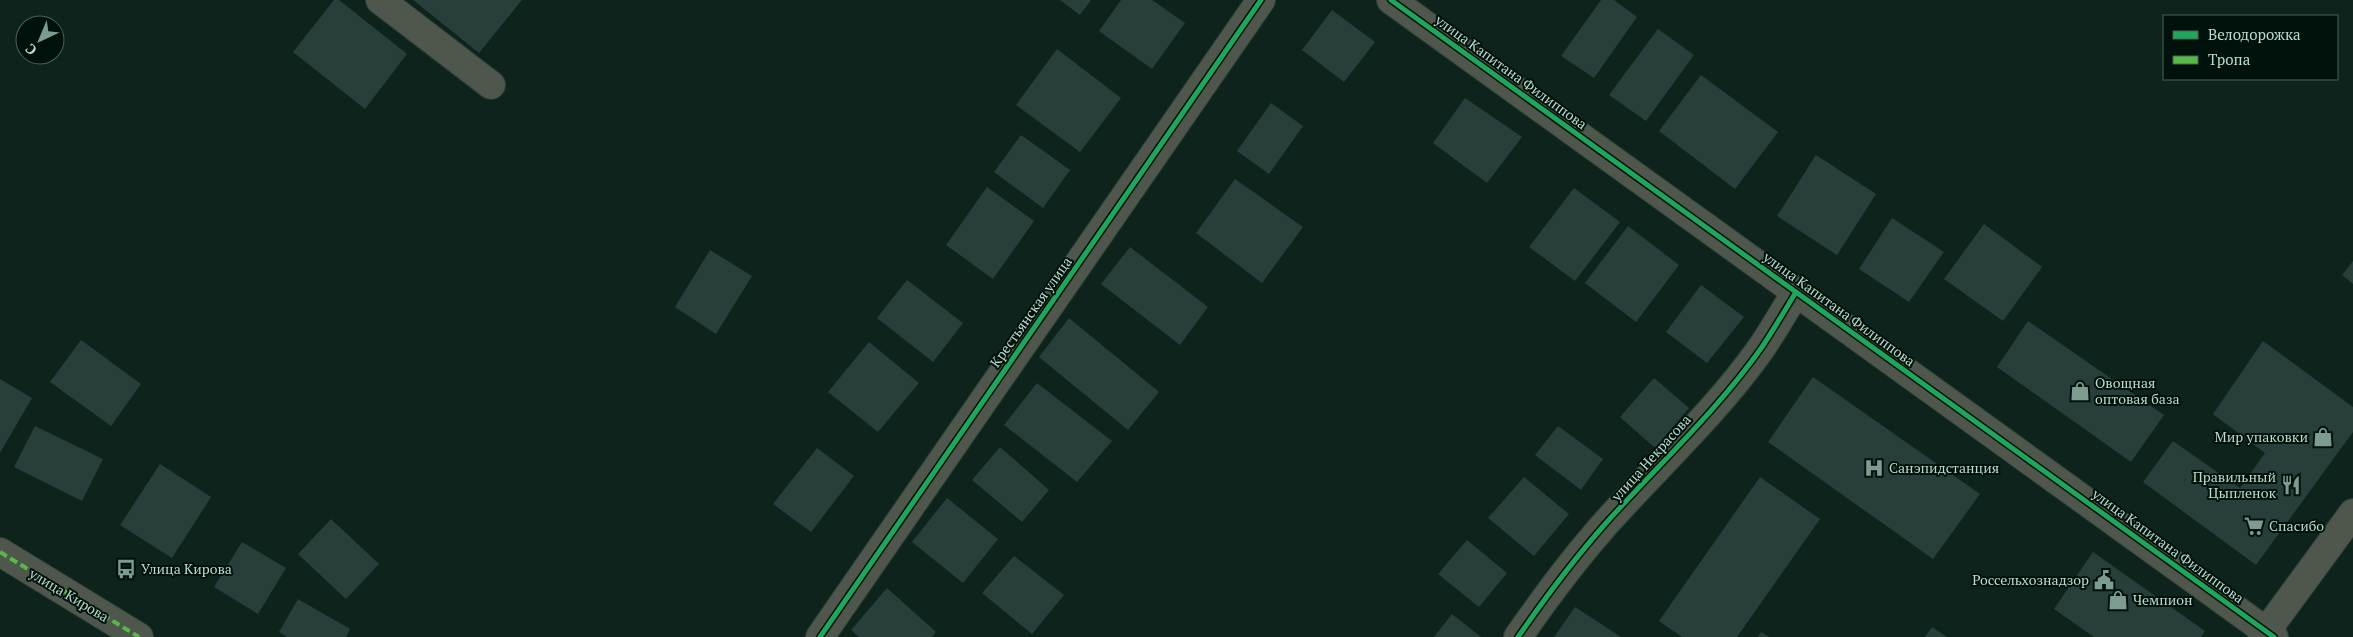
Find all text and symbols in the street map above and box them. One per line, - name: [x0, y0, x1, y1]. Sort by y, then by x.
- street label: улица Капитана Филиппова: [1431, 9, 1591, 133]
- north arrow: [15, 15, 65, 65]
- legend: [2163, 15, 2338, 80]
- text: Велодорожка: [2208, 24, 2301, 44]
- text: С: [21, 40, 41, 60]
- text: Тропа: [2208, 49, 2251, 69]
- street label: улица Капитана Филиппова: [1759, 246, 1919, 370]
- street label: Крестьянская улица: [985, 253, 1076, 371]
- place label: Овощная оптовая база: [2095, 373, 2180, 408]
- shop icon: Овощная оптовая база: [2069, 380, 2091, 402]
- street label: улица Некрасова: [1606, 410, 1695, 506]
- shop icon: Мир упаковки: [2312, 426, 2334, 448]
- place label: Мир упаковки: [2215, 427, 2308, 446]
- hospital icon: Санэпидстанция: [1863, 457, 1885, 479]
- place label: Санэпидстанция: [1889, 458, 1999, 477]
- place label: Правильный Цыпленок: [2193, 467, 2276, 502]
- restaurant icon: Правильный Цыпленок: [2280, 474, 2302, 496]
- street label: улица Капитана Филиппова: [2088, 483, 2248, 607]
- supermarket icon: Спасибо: [2243, 515, 2265, 537]
- place label: Спасибо: [2269, 516, 2324, 535]
- bus stop icon: Улица Кирова: [115, 558, 137, 580]
- place label: Улица Кирова: [141, 559, 232, 578]
- street label: улица Кирова: [25, 563, 113, 626]
- public building icon: Россельхознадзор: [2093, 569, 2115, 591]
- place label: Россельхознадзор: [1972, 570, 2089, 589]
- shop icon: Чемпион: [2107, 589, 2129, 611]
- place label: Чемпион: [2133, 590, 2193, 609]

